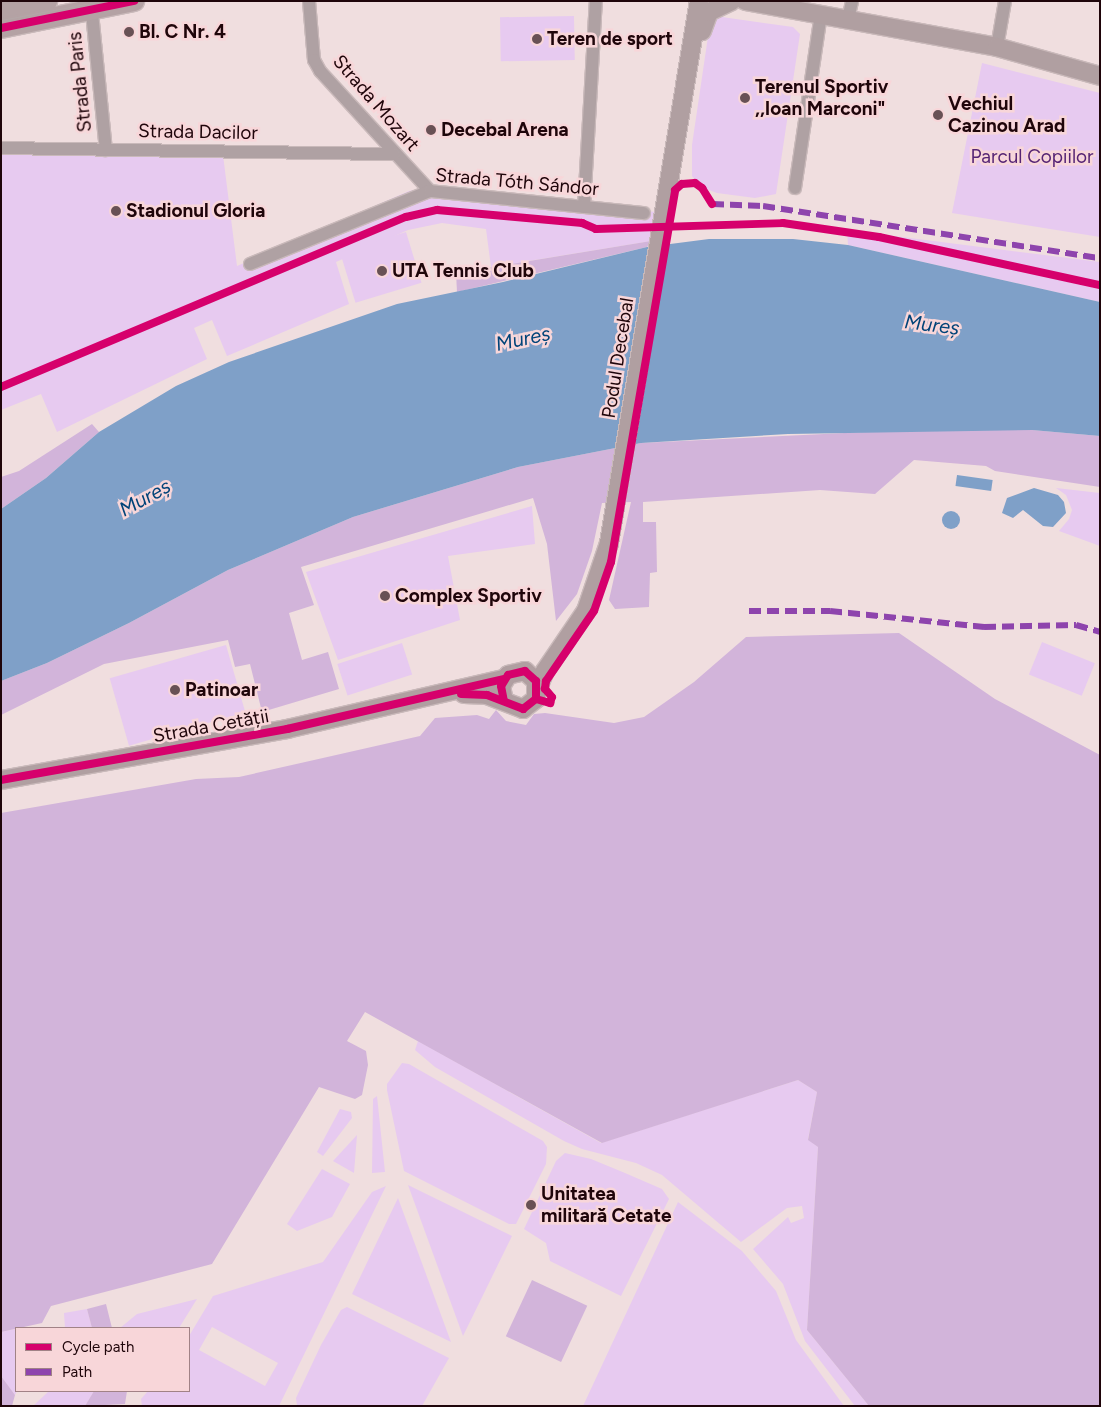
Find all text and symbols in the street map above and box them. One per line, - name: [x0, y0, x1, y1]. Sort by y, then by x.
- place label: Bl. C Nr. 4: [139, 21, 226, 43]
- marker: Bl. C Nr. 4: [123, 26, 135, 38]
- place label: Teren de sport: [547, 28, 673, 50]
- street label: Strada Paris: [63, 31, 97, 133]
- marker: Teren de sport: [531, 33, 543, 45]
- street label: Strada Mozart: [328, 50, 424, 156]
- place label: Terenul Sportiv ,,Ioan Marconi": [755, 76, 888, 120]
- marker: Terenul Sportiv ,,Ioan Marconi": [739, 92, 751, 104]
- place label: Vechiul Cazinou Arad: [948, 93, 1065, 137]
- marker: Vechiul Cazinou Arad: [932, 109, 944, 121]
- place label: Decebal Arena: [441, 119, 569, 141]
- street label: Strada Dacilor: [138, 120, 258, 144]
- marker: Decebal Arena: [425, 124, 437, 136]
- park label: Parcul Copiilor: [970, 146, 1094, 168]
- street label: Strada Tóth Sándor: [434, 164, 600, 200]
- place label: Stadionul Gloria: [126, 200, 265, 222]
- marker: Stadionul Gloria: [110, 205, 122, 217]
- place label: UTA Tennis Club: [392, 260, 534, 282]
- marker: UTA Tennis Club: [376, 265, 388, 277]
- street label: Podul Decebal: [597, 296, 639, 420]
- water label: Mureș: [903, 310, 961, 340]
- water label: Mureș: [493, 322, 553, 356]
- water label: Mureș: [115, 474, 175, 522]
- place label: Complex Sportiv: [395, 585, 542, 607]
- marker: Complex Sportiv: [379, 590, 391, 602]
- place label: Patinoar: [185, 679, 258, 701]
- marker: Patinoar: [169, 684, 181, 696]
- street label: Strada Cetății: [151, 705, 271, 747]
- place label: Unitatea militară Cetate: [541, 1183, 671, 1227]
- marker: Unitatea militară Cetate: [525, 1199, 537, 1211]
- legend: [15, 1327, 190, 1392]
- text: Cycle path: [62, 1338, 134, 1356]
- text: Path: [62, 1363, 92, 1381]

